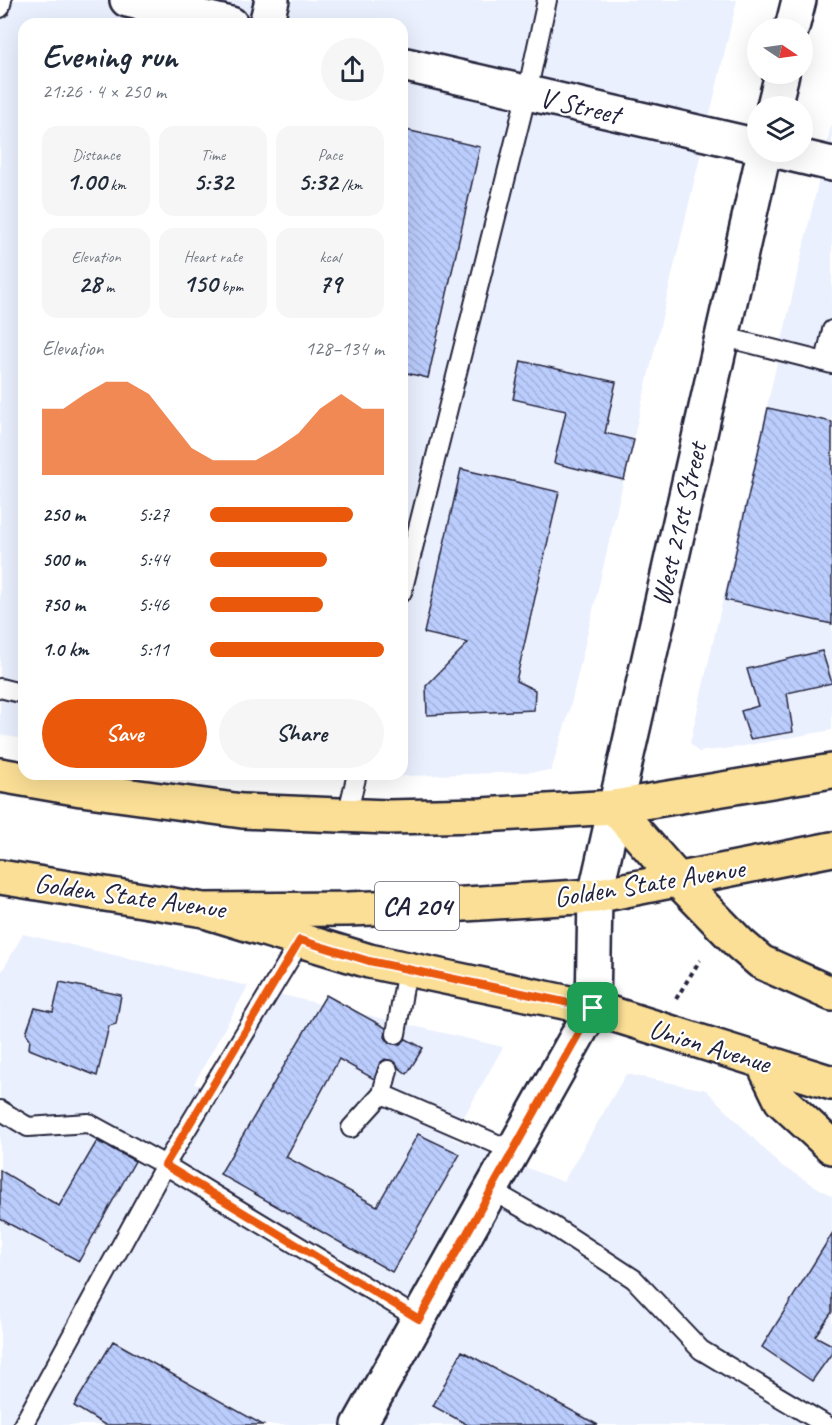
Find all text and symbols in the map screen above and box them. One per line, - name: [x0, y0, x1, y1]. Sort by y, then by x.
- north arrow: [747, 18, 813, 84]
- map controls: [747, 18, 813, 162]
- text: Evening run: [42, 35, 177, 77]
- button: share: [321, 38, 384, 101]
- text: 21:26 · 4 × 250 m: [42, 79, 166, 104]
- street label: V Street: [537, 79, 627, 132]
- button: layers: [747, 96, 813, 162]
- text: Distance: [72, 145, 120, 165]
- text: Time: [201, 145, 225, 165]
- text: Pace: [318, 145, 342, 165]
- text: 1.00: [66, 165, 106, 198]
- text: 5:32: [193, 165, 233, 198]
- text: 5:32: [298, 165, 338, 198]
- text: km: [106, 175, 126, 195]
- text: /km: [338, 175, 362, 195]
- text: Elevation: [71, 247, 121, 267]
- text: Heart rate: [184, 247, 242, 267]
- text: kcal: [319, 247, 341, 267]
- text: 28: [78, 267, 101, 300]
- text: 150: [183, 267, 217, 300]
- text: 79: [319, 267, 341, 300]
- text: m: [101, 277, 114, 297]
- text: bpm: [217, 277, 243, 297]
- text: Elevation: [42, 336, 104, 361]
- text: 128–134 m: [305, 336, 384, 361]
- street label: West 21st Street: [643, 436, 715, 609]
- text: 250 m: [42, 502, 85, 527]
- text: 5:27: [138, 502, 169, 527]
- text: 500 m: [42, 547, 85, 572]
- text: 5:44: [138, 547, 169, 572]
- text: 750 m: [42, 592, 85, 617]
- text: 5:46: [138, 592, 169, 617]
- text: 1.0 km: [42, 637, 89, 662]
- text: 5:11: [138, 637, 169, 662]
- button: Save: [42, 699, 207, 768]
- button: Share: [219, 699, 384, 768]
- street label: Golden State Avenue: [551, 850, 749, 915]
- street label: Golden State Avenue: [32, 865, 229, 926]
- road number: CA 204: [375, 882, 459, 930]
- pin: [567, 982, 618, 1033]
- icon: arrive: [576, 991, 609, 1024]
- street label: Union Avenue: [645, 1010, 776, 1081]

